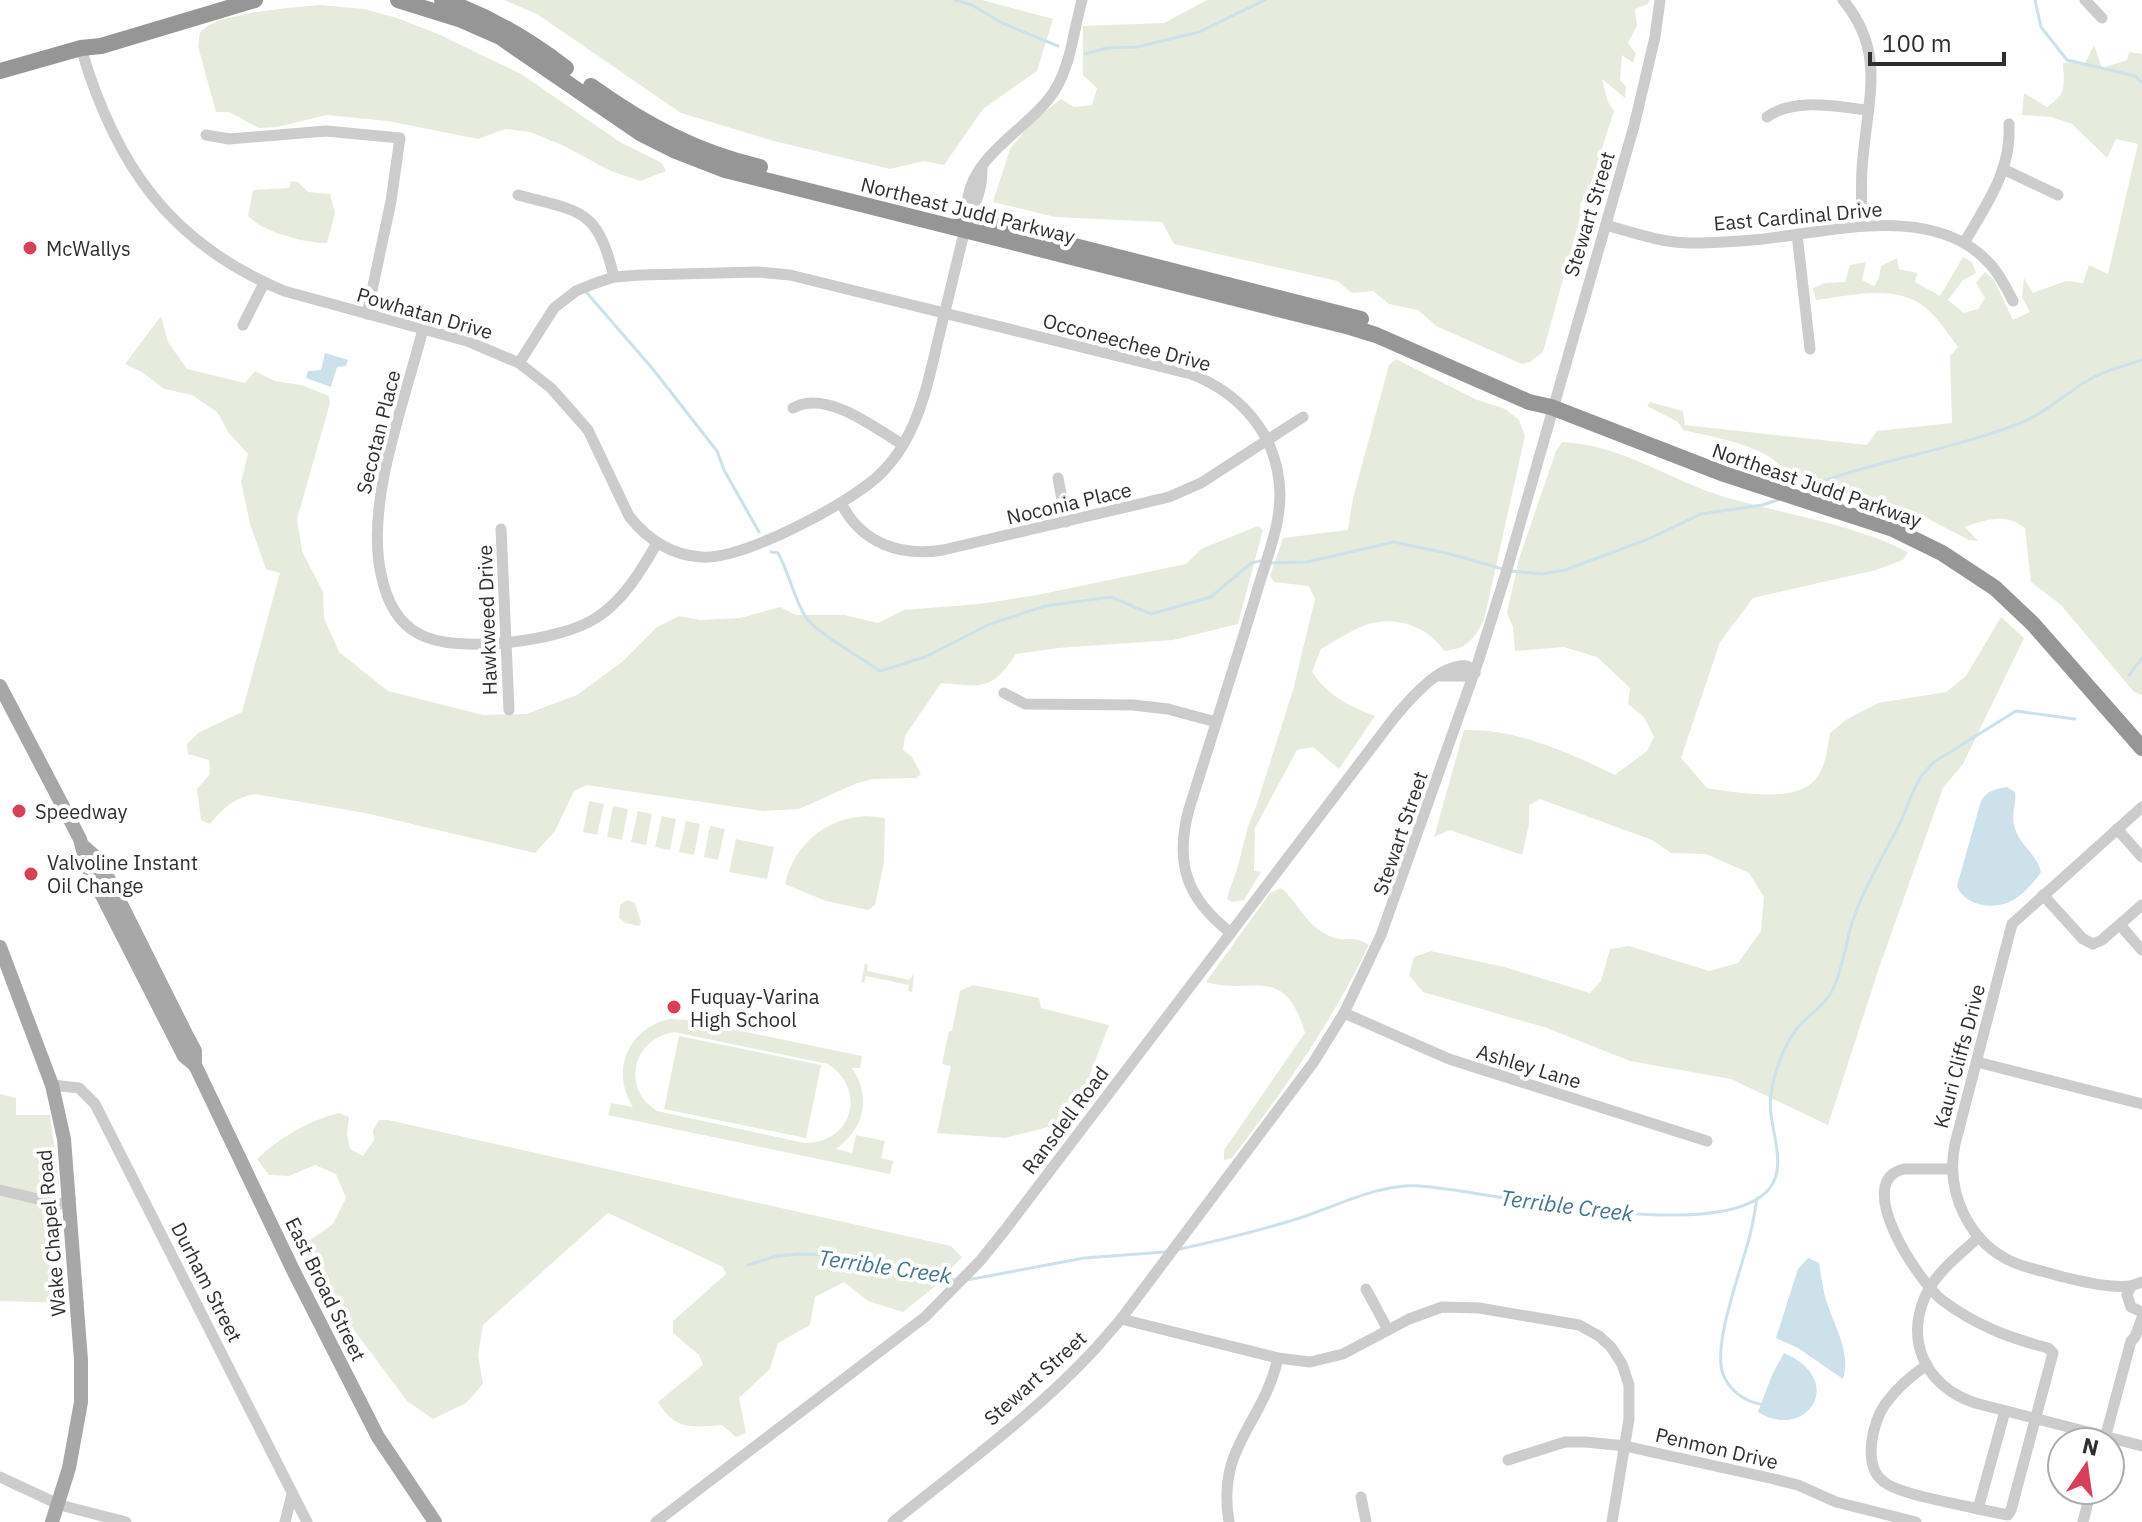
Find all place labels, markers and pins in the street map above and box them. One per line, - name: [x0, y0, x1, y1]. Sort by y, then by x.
- place label: McWallys: [46, 235, 131, 262]
- marker: McWallys: [21, 239, 39, 257]
- place label: Speedway: [35, 798, 128, 825]
- marker: Speedway: [10, 802, 28, 820]
- place label: Valvoline Instant Oil Change: [47, 849, 198, 899]
- marker: Valvoline Instant Oil Change: [22, 865, 40, 883]
- place label: Fuquay-Varina High School: [690, 983, 820, 1033]
- marker: Fuquay-Varina High School: [665, 998, 683, 1016]

